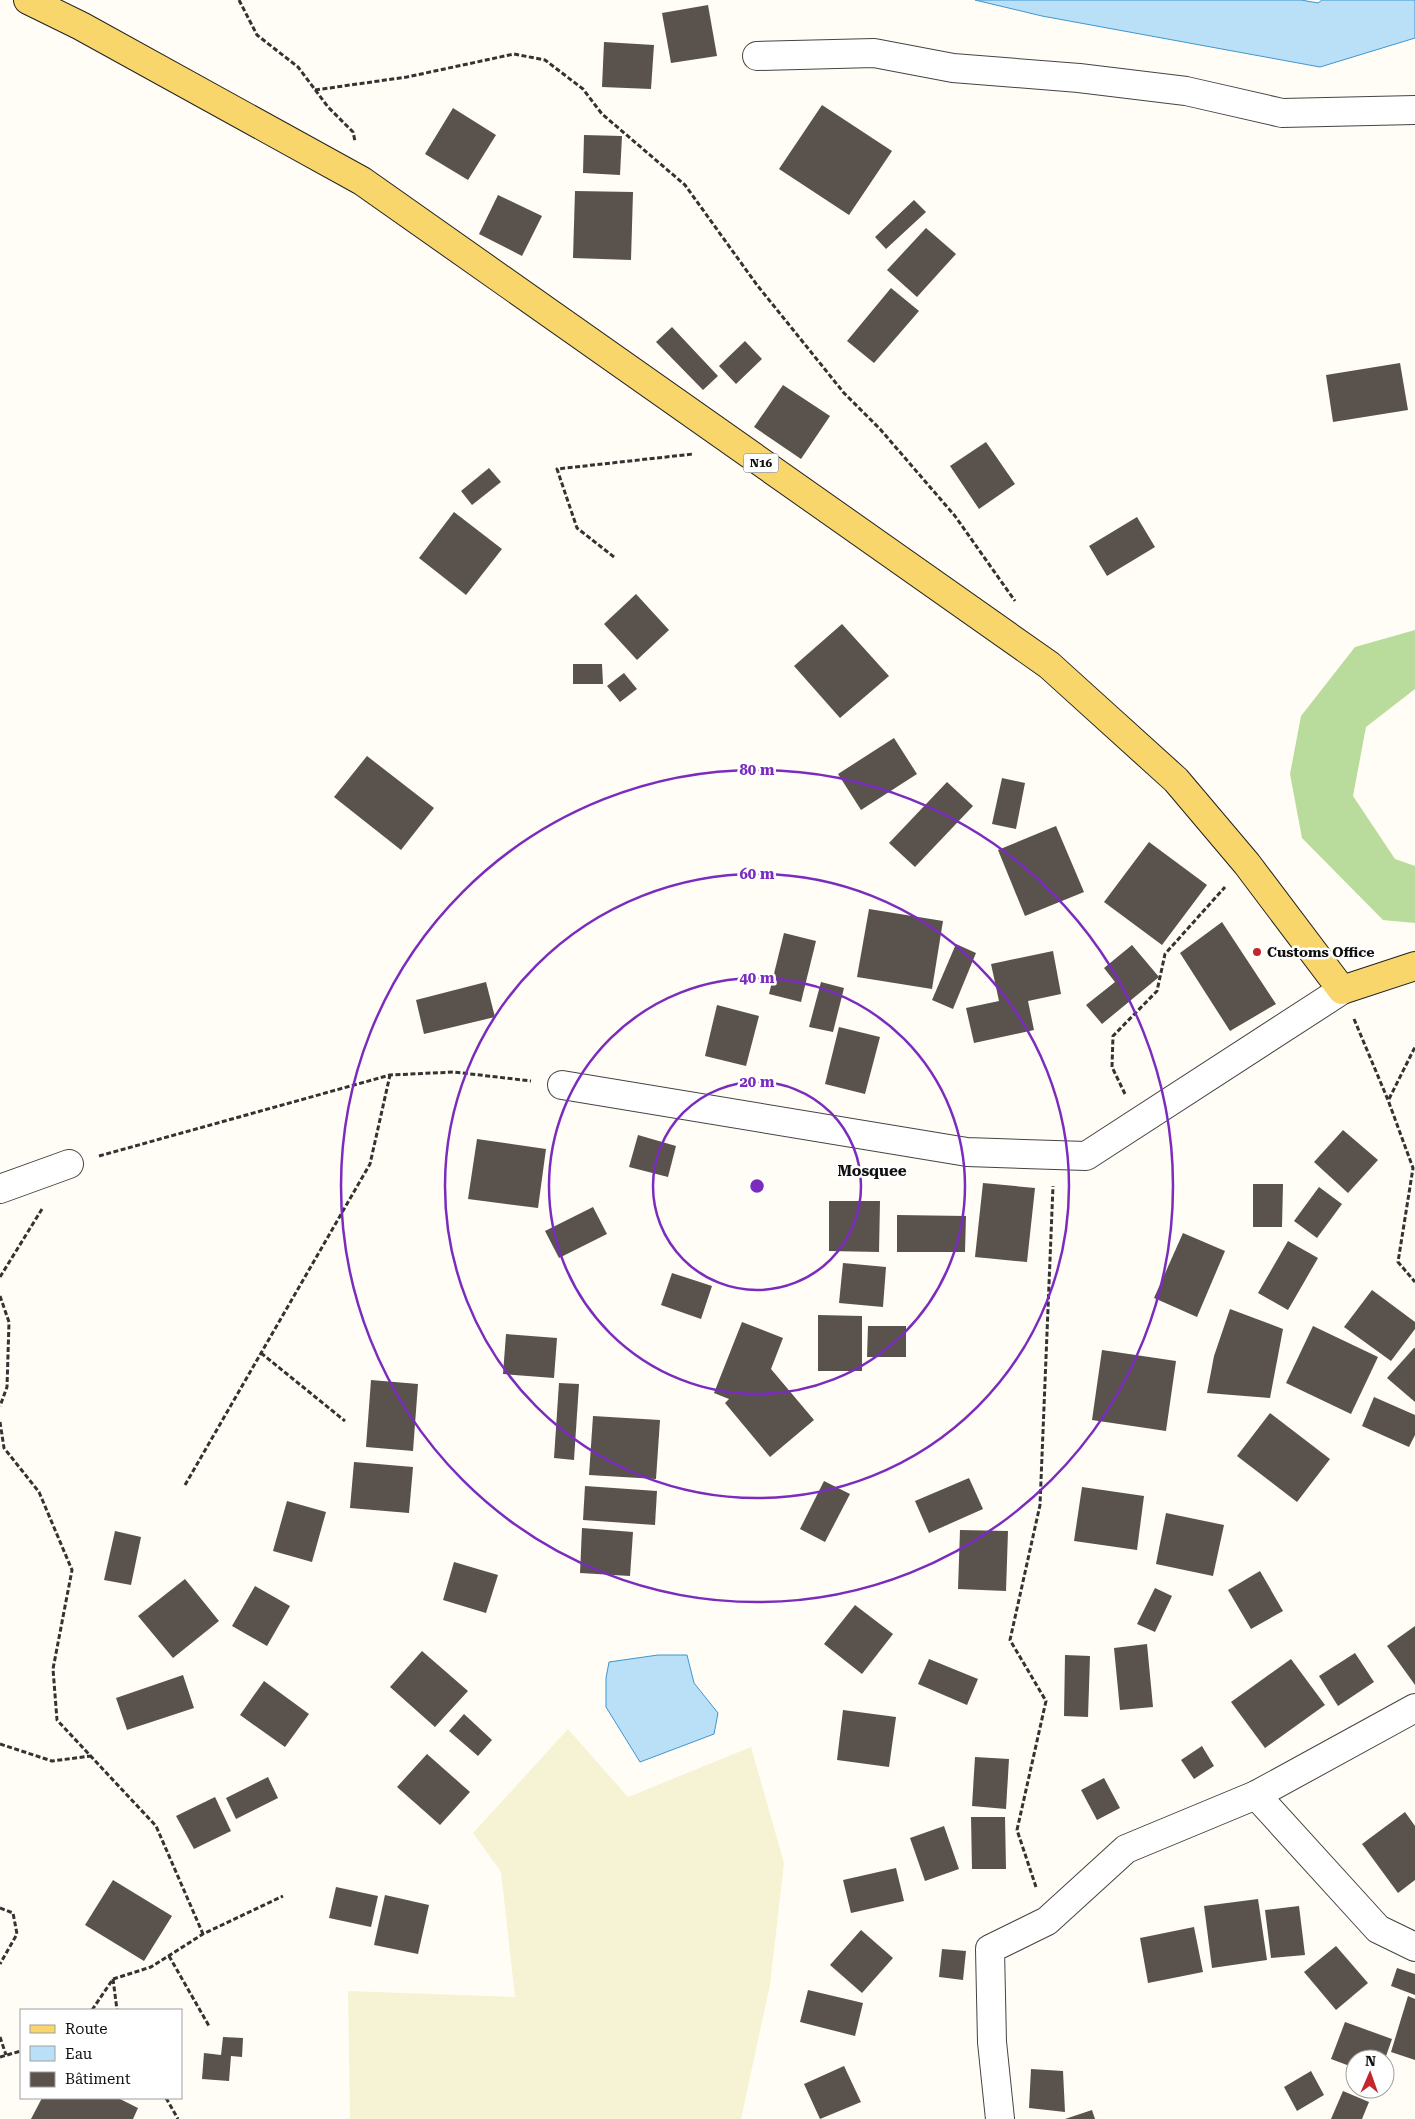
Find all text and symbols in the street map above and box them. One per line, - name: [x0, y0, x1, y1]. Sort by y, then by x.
- road number: N16: [744, 453, 778, 472]
- text: 80 m: [739, 761, 775, 779]
- text: 60 m: [739, 865, 775, 883]
- place label: Customs Office: [1267, 944, 1374, 960]
- marker: Customs Office: [1251, 946, 1263, 958]
- text: 40 m: [739, 969, 775, 987]
- text: 20 m: [739, 1073, 775, 1091]
- district label: Mosquee: [837, 1162, 907, 1180]
- centre of rings: [748, 1177, 766, 1195]
- legend: [20, 2009, 182, 2099]
- text: Route: [65, 2020, 107, 2038]
- text: Eau: [65, 2045, 93, 2063]
- north arrow: [1345, 2049, 1395, 2099]
- text: N: [1365, 2053, 1376, 2069]
- text: Bâtiment: [65, 2070, 131, 2088]

